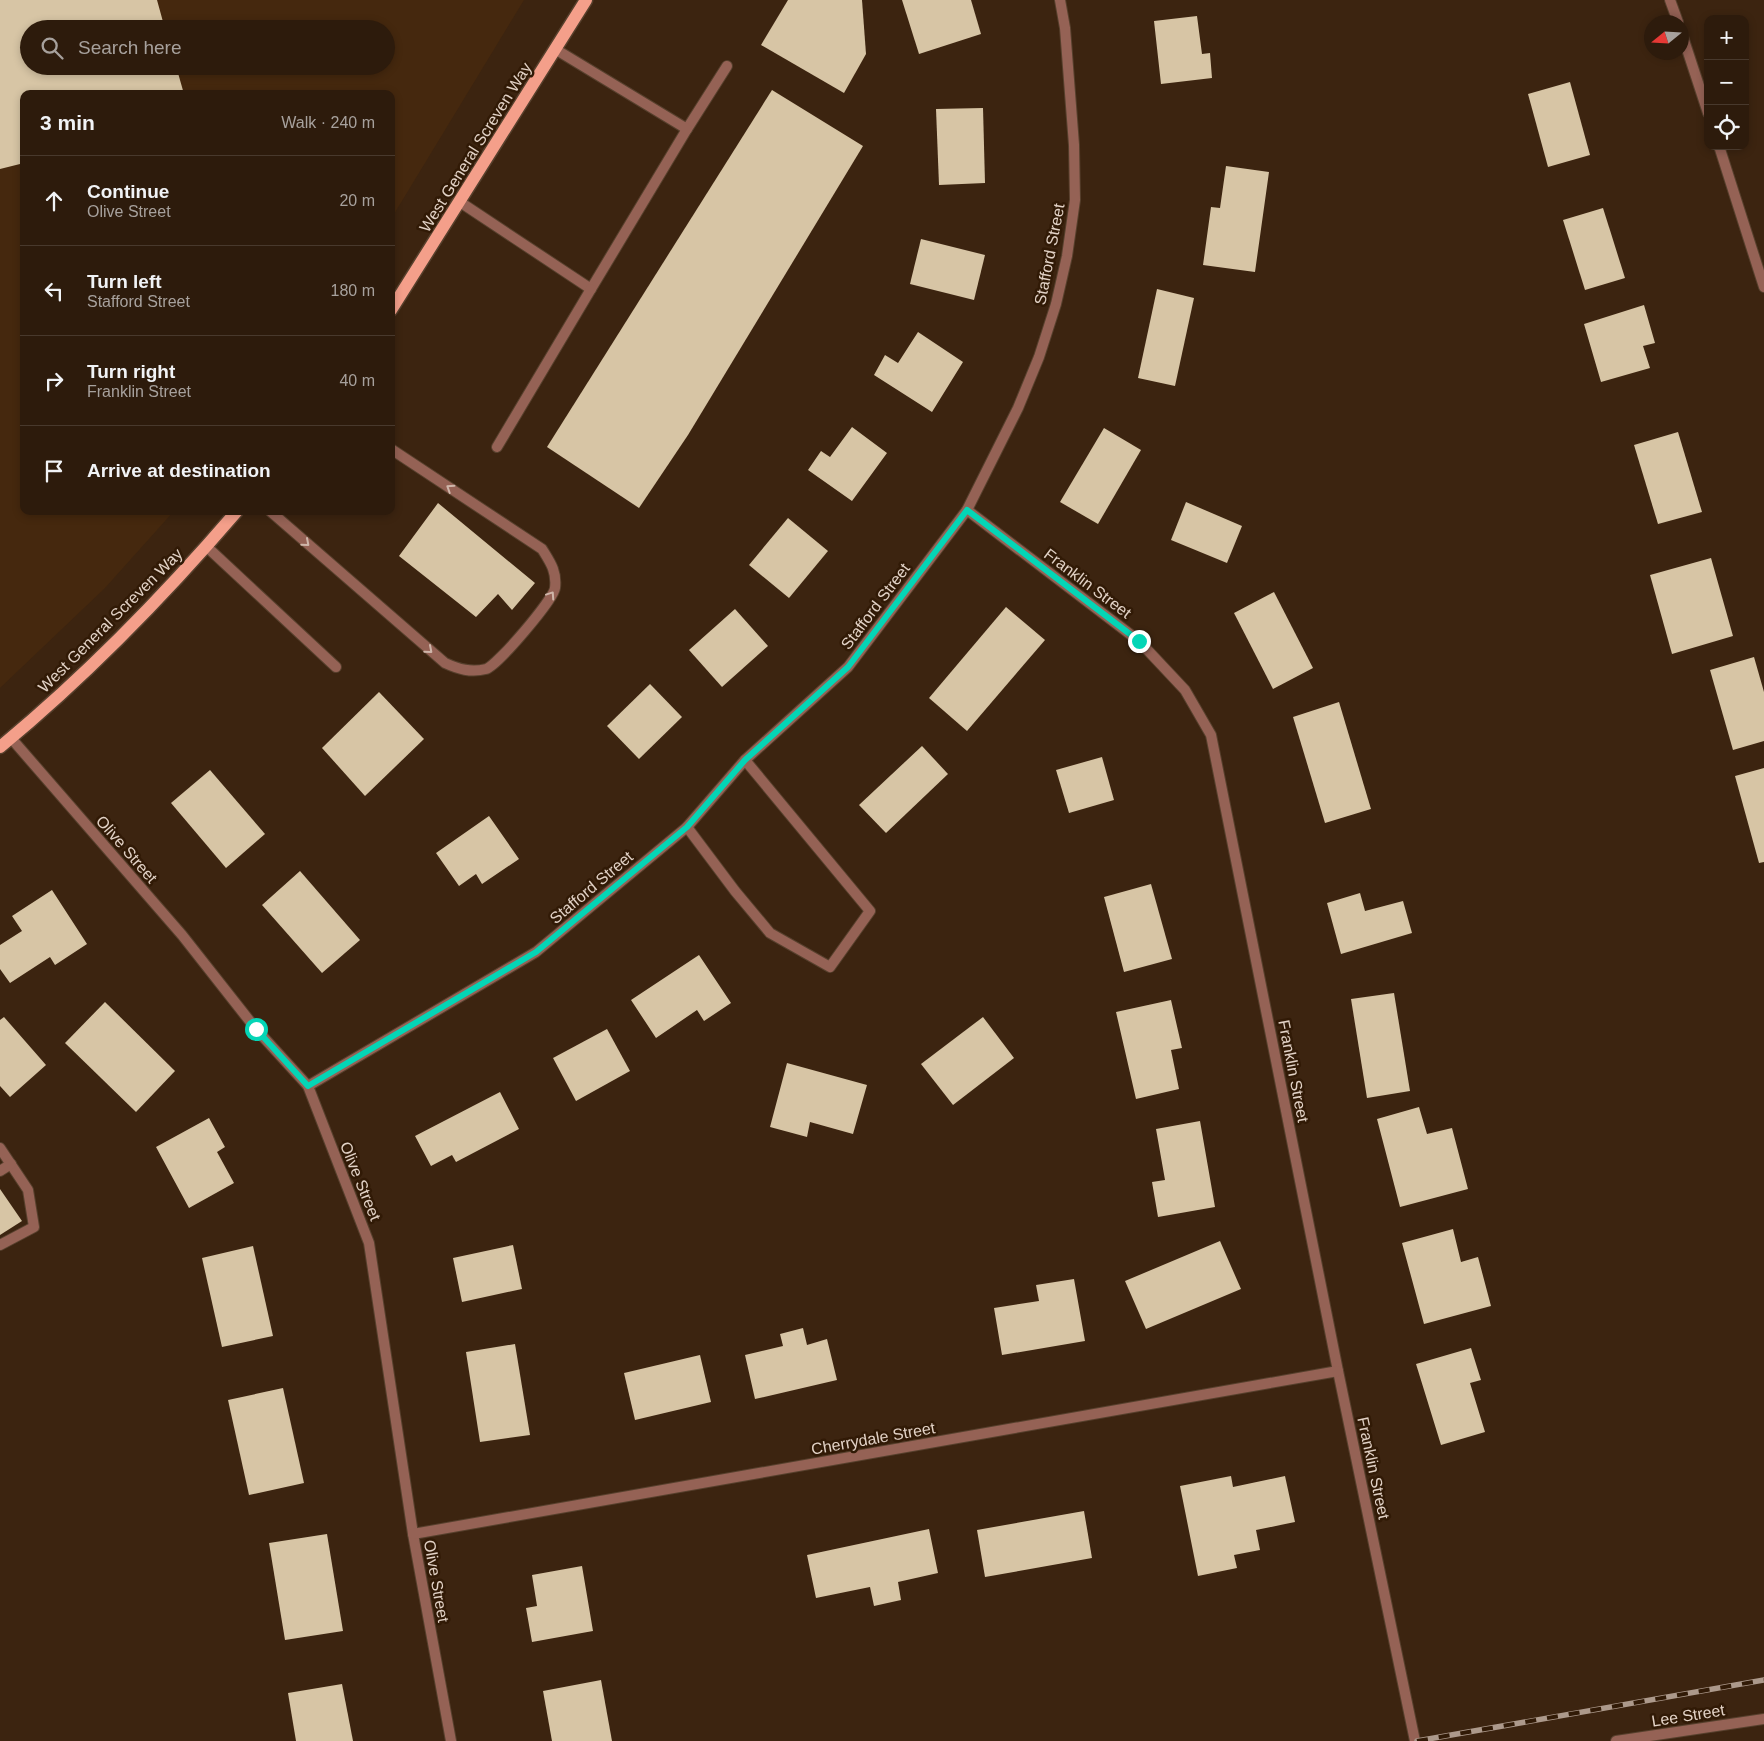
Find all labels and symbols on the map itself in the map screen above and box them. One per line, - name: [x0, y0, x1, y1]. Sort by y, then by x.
- north arrow: [1644, 15, 1689, 60]
- street label: West General Screven Way: [416, 59, 535, 235]
- street label: Stafford Street: [1031, 201, 1068, 306]
- one-way arrow: [446, 485, 455, 494]
- one-way arrow: [301, 537, 310, 546]
- street label: West General Screven Way: [35, 545, 186, 696]
- street label: Franklin Street: [1041, 545, 1135, 622]
- street label: Stafford Street: [838, 560, 913, 652]
- one-way arrow: [544, 592, 554, 601]
- route end: [1128, 630, 1151, 653]
- one-way arrow: [424, 644, 433, 653]
- street label: Olive Street: [93, 812, 161, 887]
- street label: Stafford Street: [546, 847, 637, 927]
- route start: [245, 1018, 268, 1041]
- street label: Franklin Street: [1275, 1018, 1312, 1124]
- street label: Olive Street: [337, 1139, 384, 1224]
- street label: Franklin Street: [1354, 1415, 1393, 1521]
- street label: Cherrydale Street: [810, 1419, 937, 1458]
- street label: Olive Street: [421, 1538, 452, 1624]
- street label: Lee Street: [1650, 1701, 1726, 1730]

